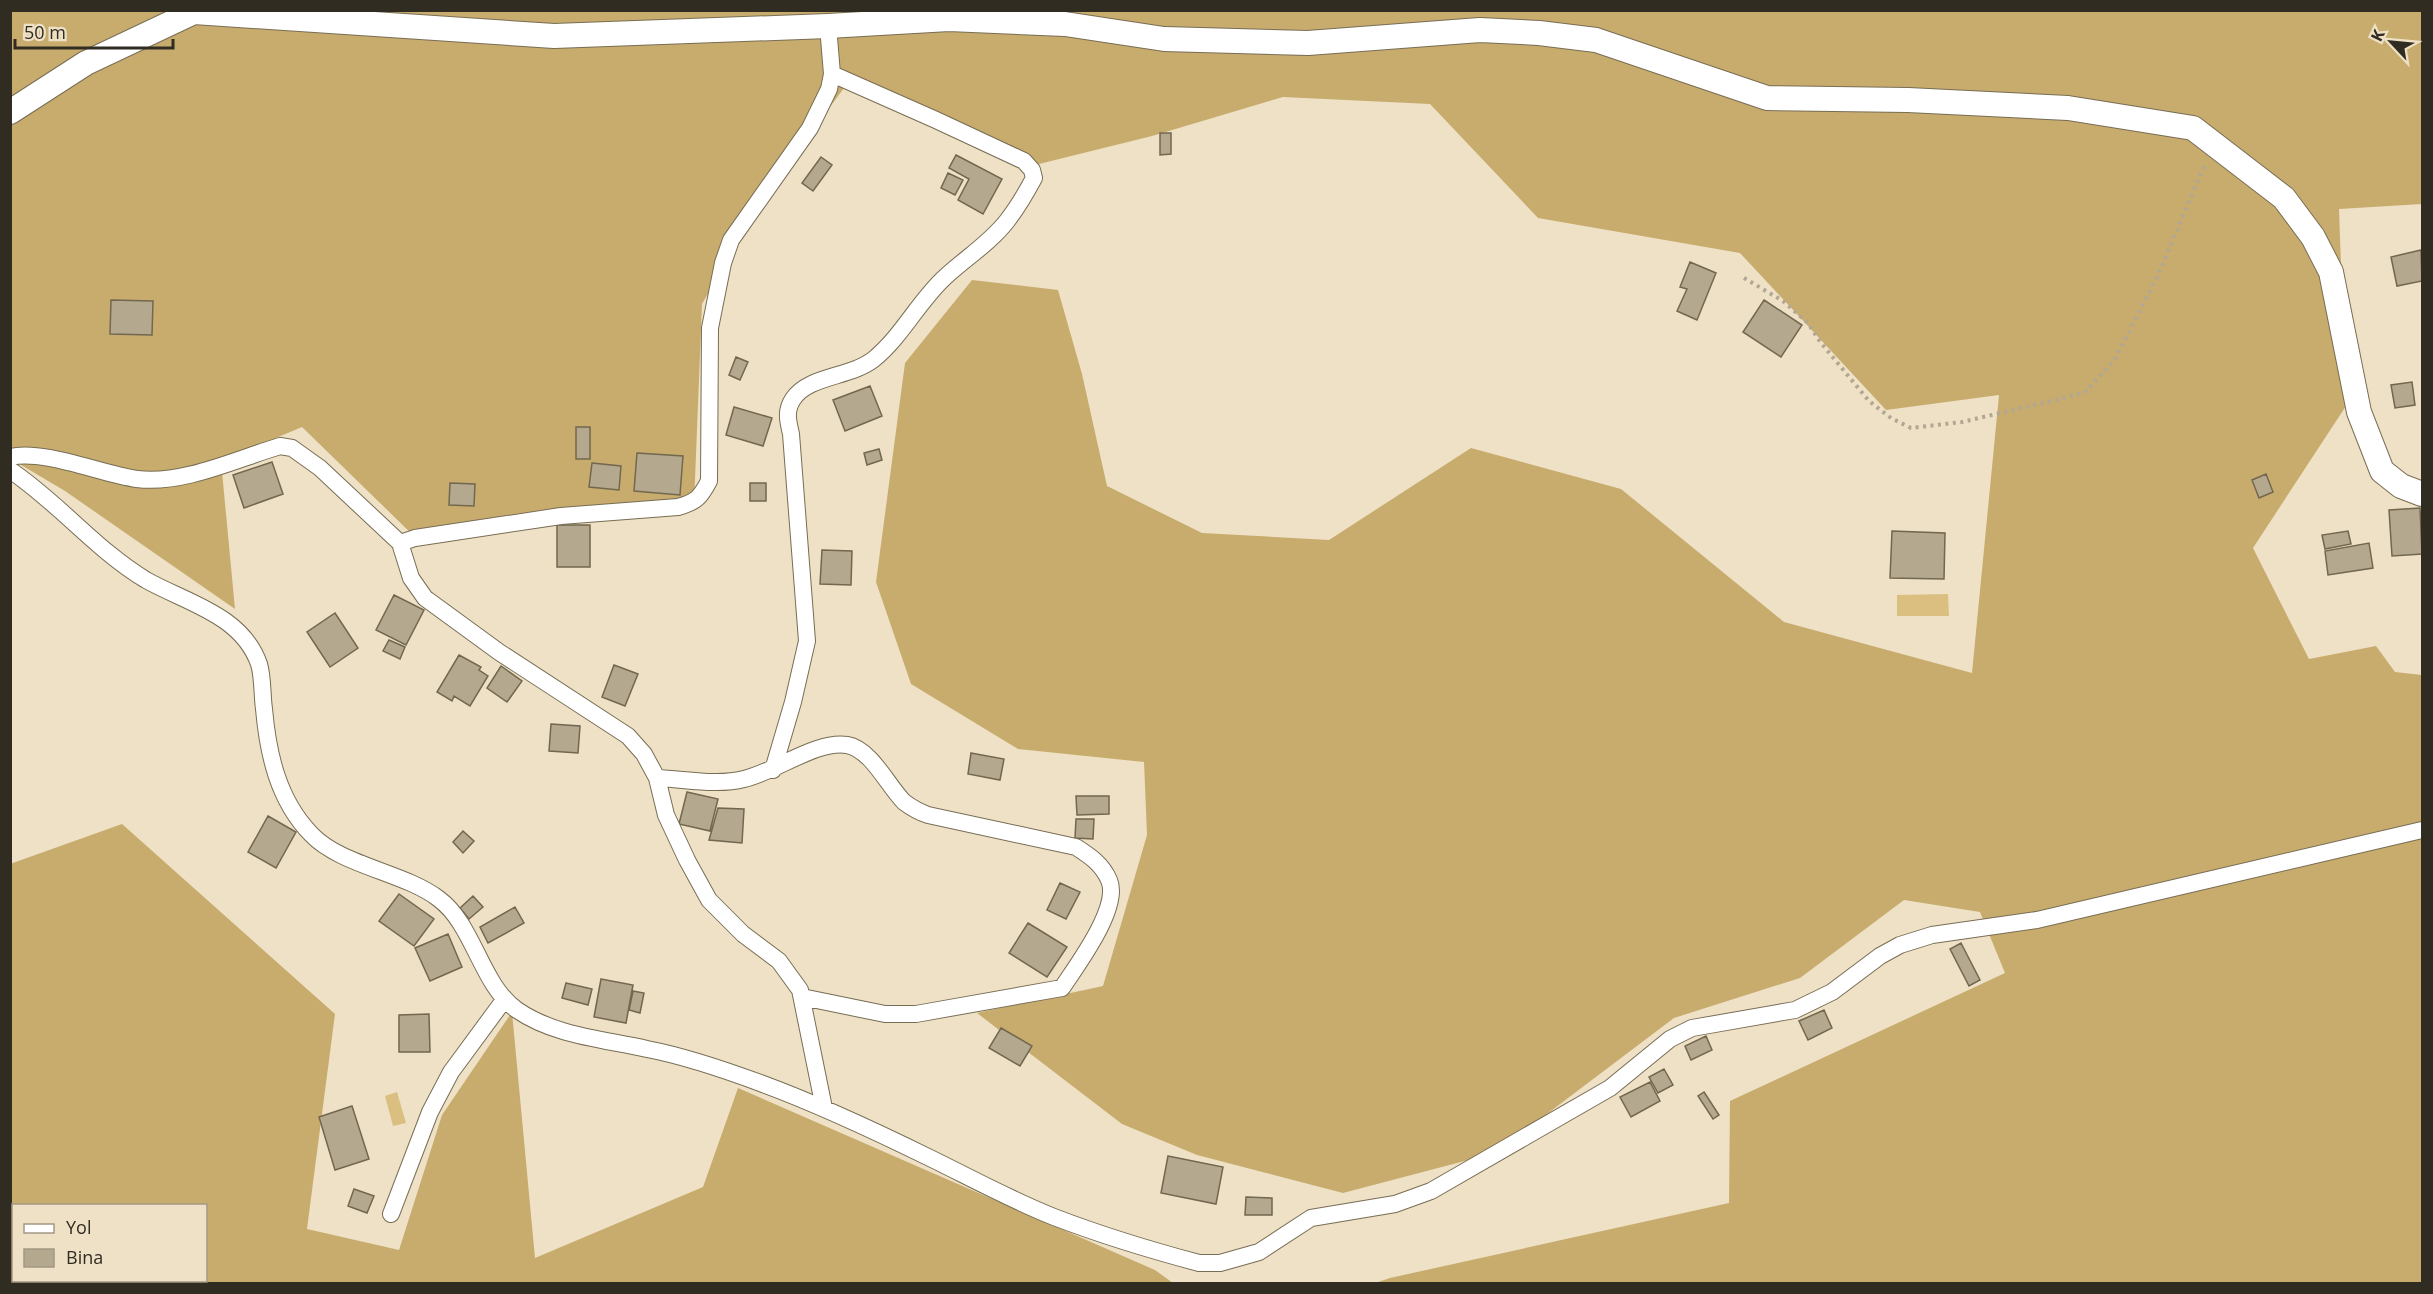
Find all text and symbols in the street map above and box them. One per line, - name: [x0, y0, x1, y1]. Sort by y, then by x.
- scale bar: [15, 12, 172, 50]
- north arrow: [2361, 12, 2421, 72]
- text: 50 m: [24, 20, 66, 44]
- text: K: [2365, 25, 2390, 45]
- legend: [12, 1204, 207, 1282]
- text: Yol: [66, 1215, 91, 1239]
- text: Bina: [66, 1245, 103, 1269]

